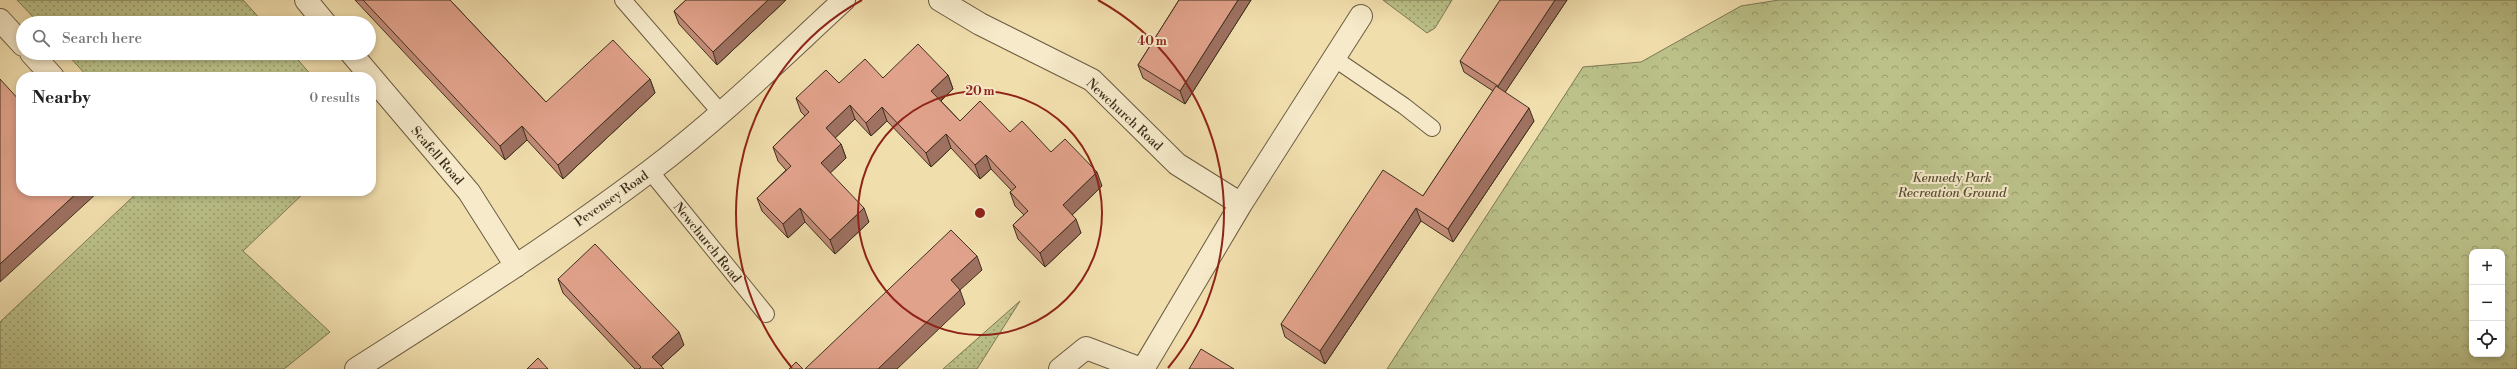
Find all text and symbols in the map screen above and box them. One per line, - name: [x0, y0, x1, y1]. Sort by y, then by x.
- search box: [16, 16, 376, 60]
- icon: search: [30, 27, 52, 49]
- text: Search here: [62, 29, 142, 48]
- text: 40 m: [1137, 34, 1167, 49]
- street label: Newchurch Road: [1083, 75, 1166, 155]
- text: 20 m: [965, 84, 995, 99]
- text: Nearby: [32, 87, 91, 109]
- text: 0 results: [309, 90, 360, 106]
- street label: Scafell Road: [408, 123, 467, 189]
- street label: Pevensey Road: [572, 167, 652, 230]
- park label: Kennedy Park Recreation Ground: [1897, 170, 2007, 201]
- street label: Newchurch Road: [670, 199, 745, 287]
- centre of rings: [973, 206, 987, 220]
- map controls: [2469, 249, 2505, 357]
- button: +: [2469, 249, 2505, 285]
- button: −: [2469, 285, 2505, 321]
- button: locate: [2469, 321, 2505, 357]

